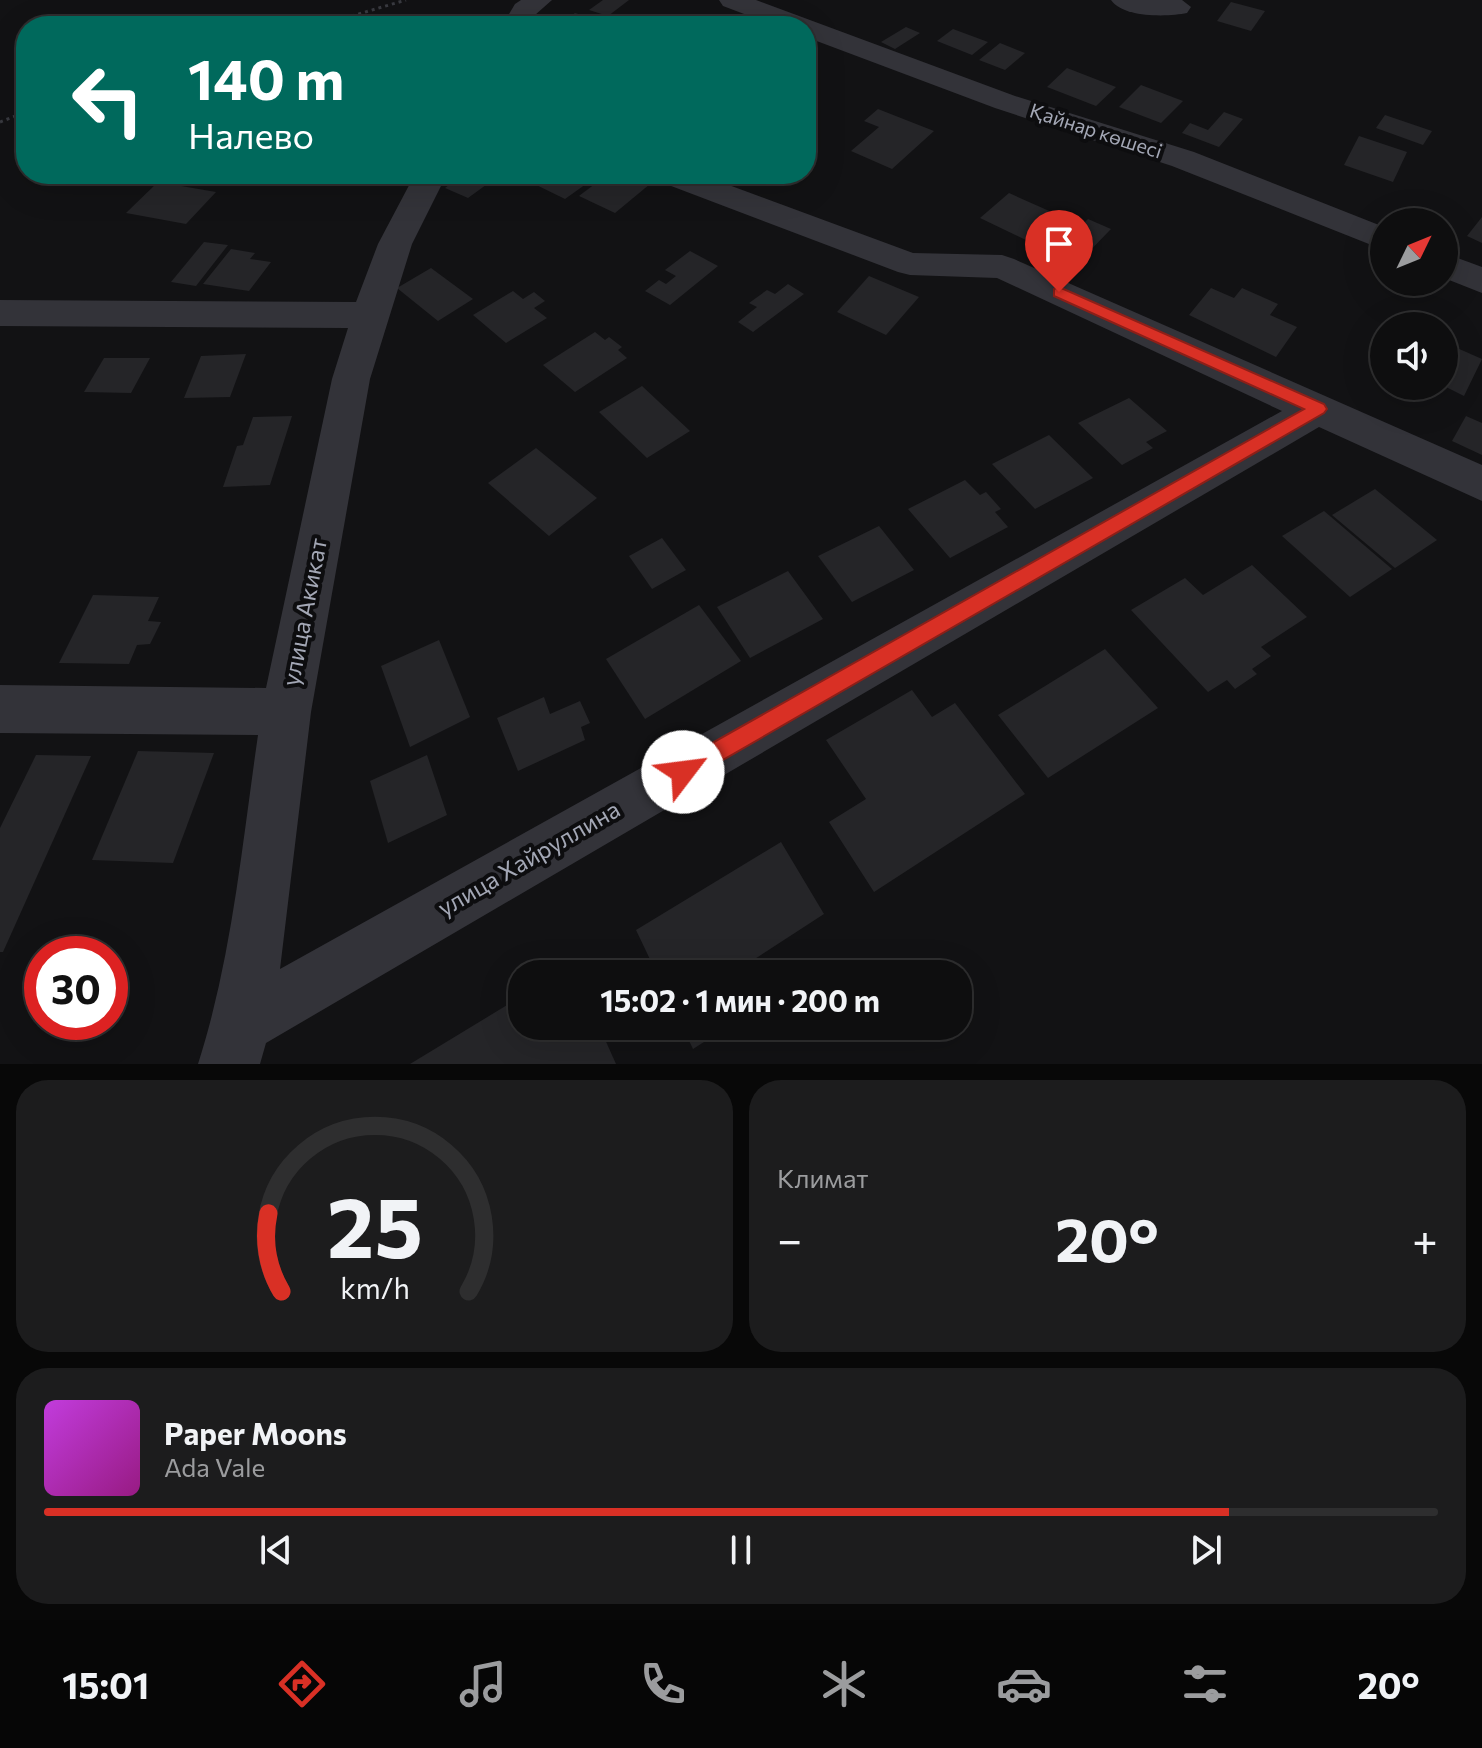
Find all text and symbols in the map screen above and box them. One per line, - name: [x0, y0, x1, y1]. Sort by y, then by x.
- text: 140 m: [188, 43, 344, 112]
- icon: left: [56, 48, 160, 152]
- street label: Қайнар көшесі: [1027, 97, 1166, 163]
- text: Налево: [188, 112, 314, 156]
- north arrow: [1370, 208, 1458, 296]
- map controls: [1370, 208, 1458, 400]
- pin: [1025, 210, 1093, 292]
- icon: arrive: [1037, 222, 1081, 266]
- button: sound: [1370, 312, 1458, 400]
- street label: улица Акикат: [275, 535, 332, 688]
- position arrow: [641, 730, 725, 814]
- street label: улица Хайруллина: [432, 794, 625, 922]
- speed limit sign: 30: [24, 936, 128, 1040]
- text: 15:02 · 1 мин · 200 m: [600, 981, 880, 1018]
- text: Климат: [777, 1162, 869, 1193]
- text: 25: [327, 1173, 422, 1275]
- text: 20°: [1055, 1201, 1159, 1274]
- text: −: [777, 1211, 802, 1265]
- text: +: [1412, 1211, 1438, 1265]
- text: km/h: [340, 1270, 409, 1305]
- text: Paper Moons: [164, 1414, 347, 1451]
- text: Ada Vale: [164, 1451, 265, 1482]
- icon: previous: [254, 1528, 298, 1572]
- icon: pause: [719, 1528, 763, 1572]
- icon: next: [1184, 1528, 1228, 1572]
- icon: directions: [274, 1656, 330, 1712]
- icon: music: [455, 1656, 511, 1712]
- icon: phone: [635, 1656, 691, 1712]
- icon: climate: [816, 1656, 872, 1712]
- icon: car: [996, 1656, 1052, 1712]
- icon: filters: [1177, 1656, 1233, 1712]
- text: 15:01: [62, 1662, 149, 1706]
- text: 20°: [1357, 1662, 1420, 1706]

